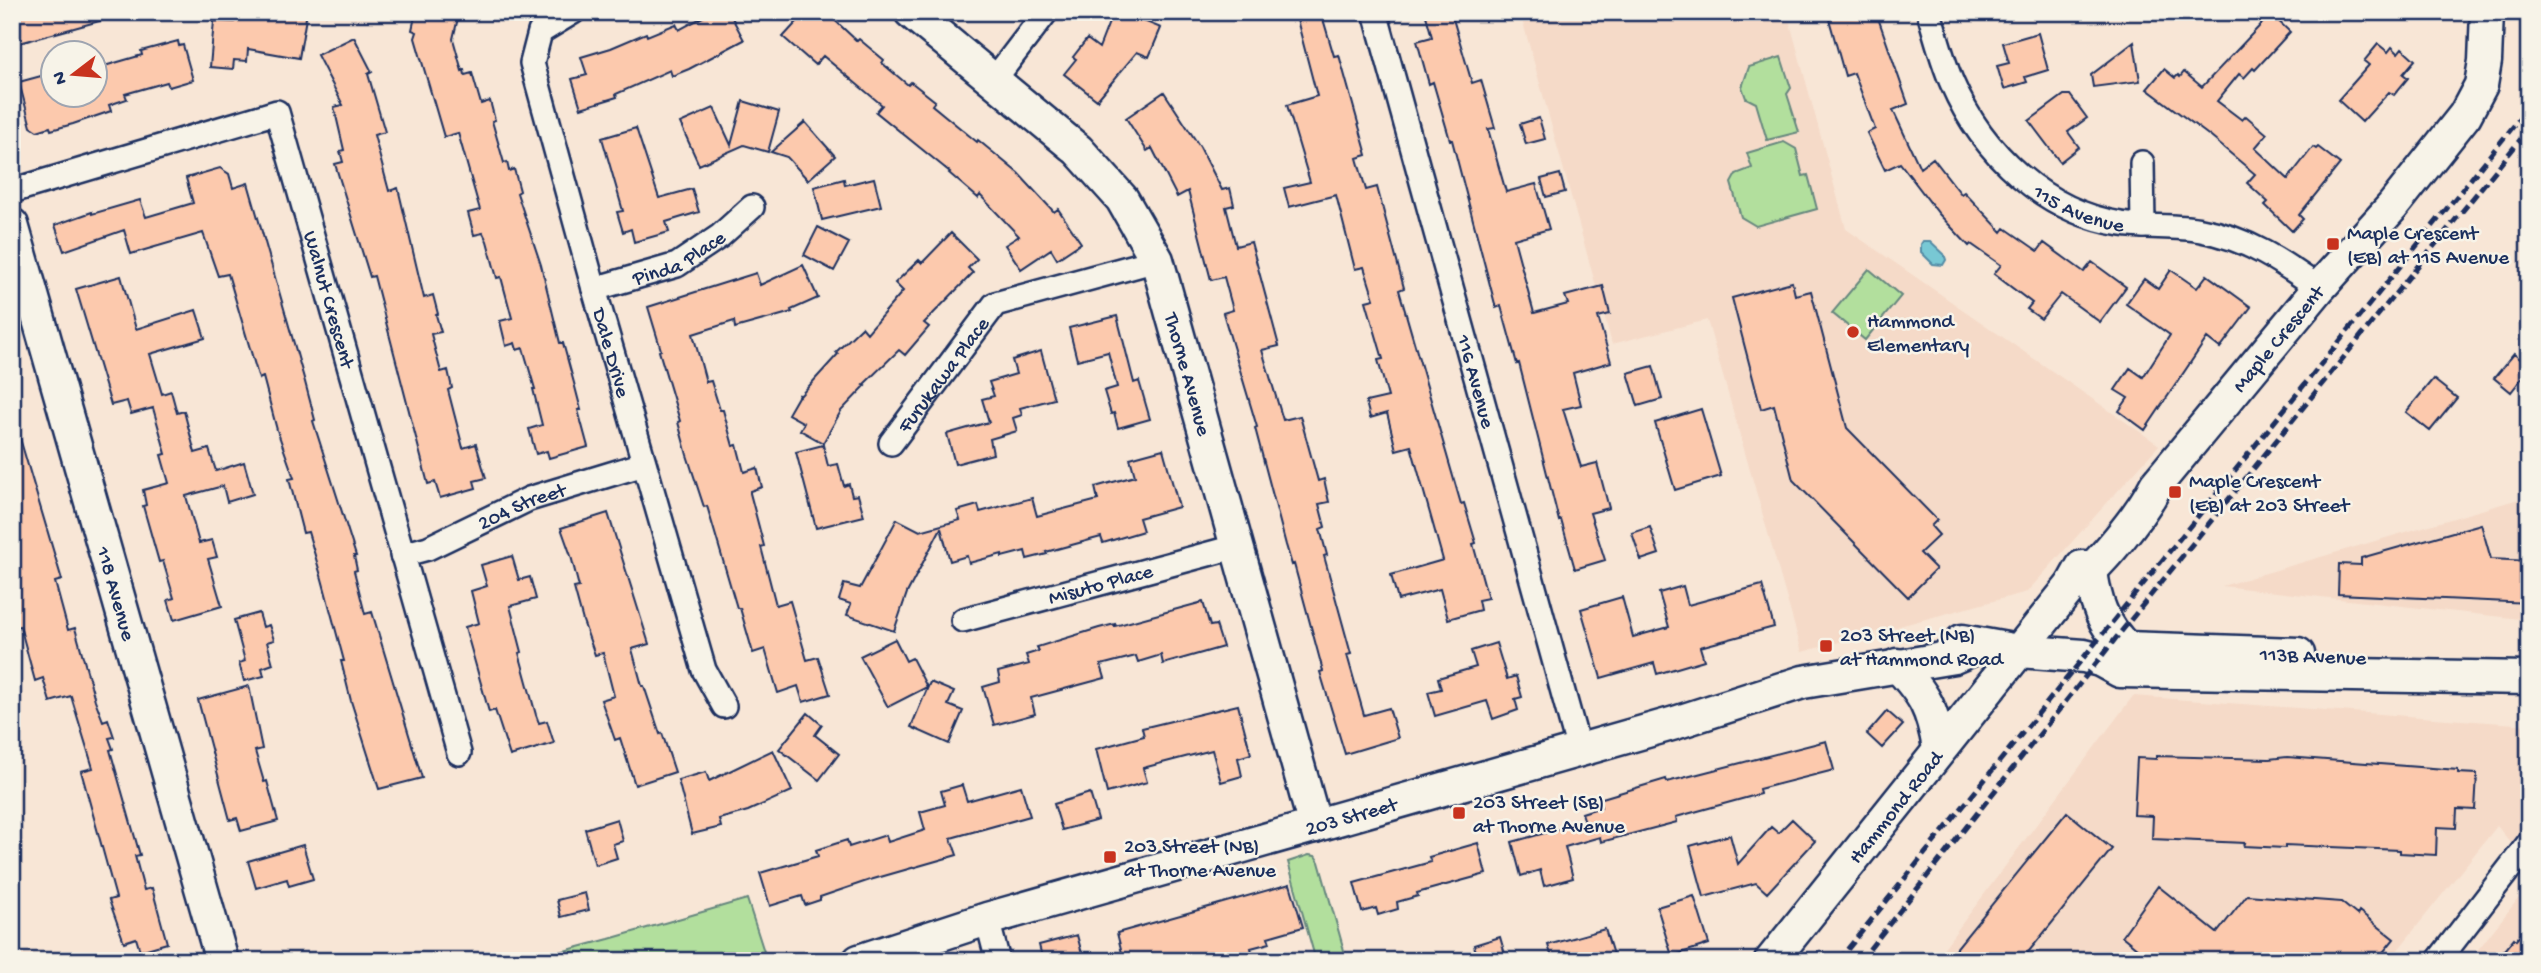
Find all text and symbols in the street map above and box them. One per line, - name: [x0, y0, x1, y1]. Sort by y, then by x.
- north arrow: [38, 38, 108, 108]
- text: N: [48, 69, 74, 87]
- street label: 115 Avenue: [2026, 180, 2127, 240]
- place label: Maple Crescent (EB) at 115 Avenue: [2347, 223, 2510, 272]
- street label: Pinda Place: [629, 226, 733, 293]
- street label: Walnut Crescent: [295, 229, 359, 374]
- marker: Maple Crescent (EB) at 115 Avenue: [2325, 236, 2341, 252]
- street label: Maple Crescent: [2229, 280, 2333, 399]
- street label: Dale Drive: [584, 304, 634, 402]
- street label: Thorne Avenue: [1156, 309, 1215, 440]
- place label: Hammond Elementary: [1867, 311, 1969, 360]
- street label: Furukawa Place: [893, 313, 997, 440]
- marker: Hammond Elementary: [1845, 324, 1861, 340]
- street label: 116 Avenue: [1449, 332, 1499, 433]
- place label: Maple Crescent (EB) at 203 Street: [2189, 471, 2351, 520]
- street label: 204 Street: [475, 479, 572, 538]
- marker: Maple Crescent (EB) at 203 Street: [2167, 484, 2183, 500]
- street label: 118 Avenue: [88, 543, 139, 645]
- street label: Misuto Place: [1046, 560, 1157, 612]
- place label: 203 Street (NB) at Hammond Road: [1840, 625, 2004, 674]
- marker: 203 Street (NB) at Hammond Road: [1818, 638, 1834, 654]
- street label: 113B Avenue: [2258, 644, 2368, 673]
- street label: Hammond Road: [1845, 746, 1951, 870]
- place label: 203 Street (SB) at Thorne Avenue: [1473, 792, 1626, 841]
- street label: 203 Street: [1303, 793, 1403, 844]
- marker: 203 Street (SB) at Thorne Avenue: [1451, 805, 1467, 821]
- place label: 203 Street (NB) at Thorne Avenue: [1124, 836, 1277, 885]
- marker: 203 Street (NB) at Thorne Avenue: [1102, 849, 1118, 865]

